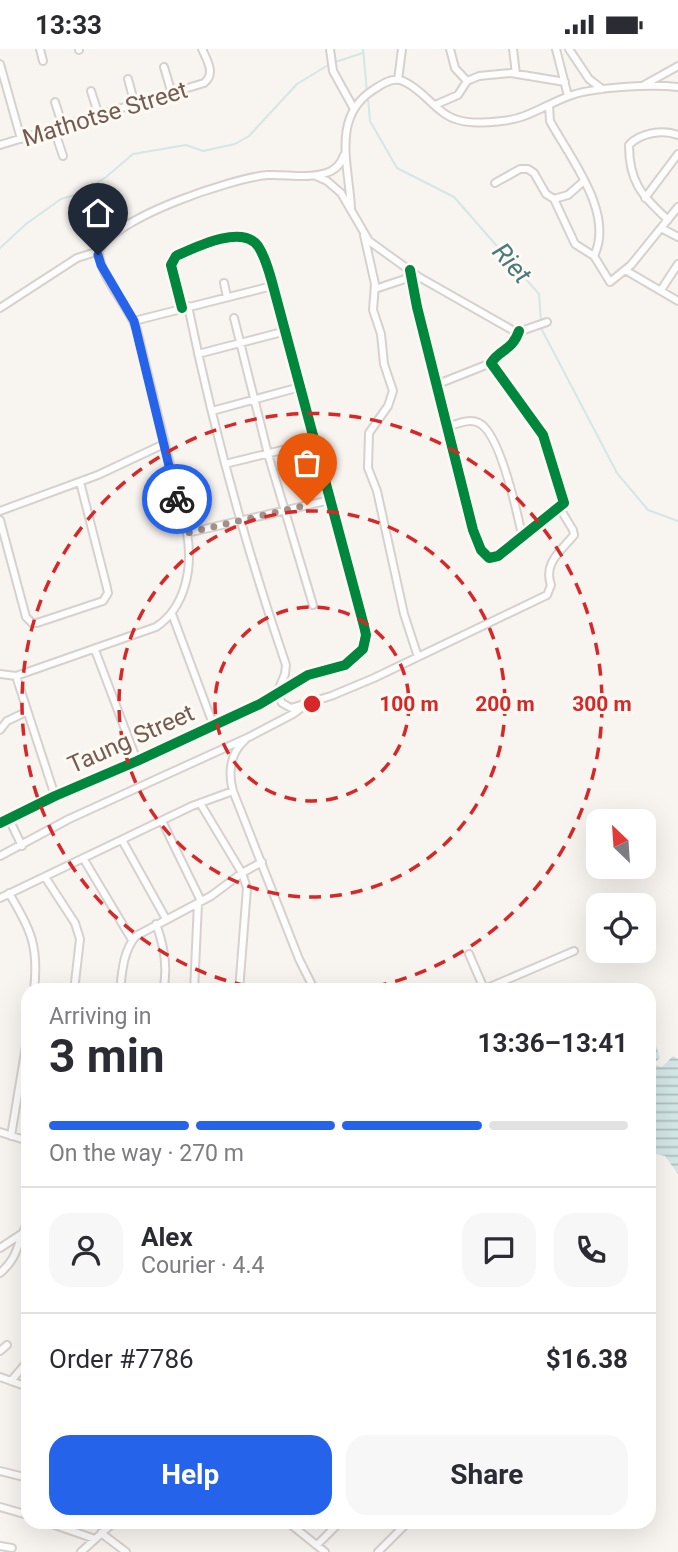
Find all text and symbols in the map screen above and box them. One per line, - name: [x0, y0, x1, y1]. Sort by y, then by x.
- text: 13:33: [35, 10, 102, 40]
- street label: Mathotse Street: [19, 76, 191, 152]
- pin: [68, 183, 128, 255]
- icon: home: [79, 194, 117, 232]
- water label: Riet: [486, 237, 538, 290]
- pin: [277, 433, 337, 505]
- icon: bag: [288, 444, 326, 482]
- courier: [142, 464, 212, 534]
- icon: bike: [158, 480, 196, 518]
- centre of rings: [300, 692, 324, 716]
- text: 100 m: [379, 692, 439, 716]
- text: 200 m: [475, 692, 535, 716]
- text: 300 m: [572, 692, 632, 716]
- street label: Taung Street: [64, 699, 199, 779]
- north arrow: [586, 809, 656, 879]
- map controls: [586, 809, 656, 963]
- button: locate: [586, 893, 656, 963]
- text: Arriving in: [49, 1003, 152, 1030]
- text: 13:36–13:41: [478, 1028, 628, 1058]
- text: 3 min: [49, 1029, 165, 1083]
- text: On the way · 270 m: [49, 1140, 244, 1167]
- button: person: [49, 1213, 123, 1287]
- button: chat: [462, 1213, 536, 1287]
- button: phone: [554, 1213, 628, 1287]
- text: Alex: [141, 1222, 193, 1252]
- text: Courier · 4.4: [141, 1252, 264, 1279]
- text: Order #7786: [49, 1344, 194, 1374]
- text: $16.38: [546, 1344, 628, 1374]
- button: Help: [49, 1435, 332, 1515]
- button: Share: [346, 1435, 628, 1515]

